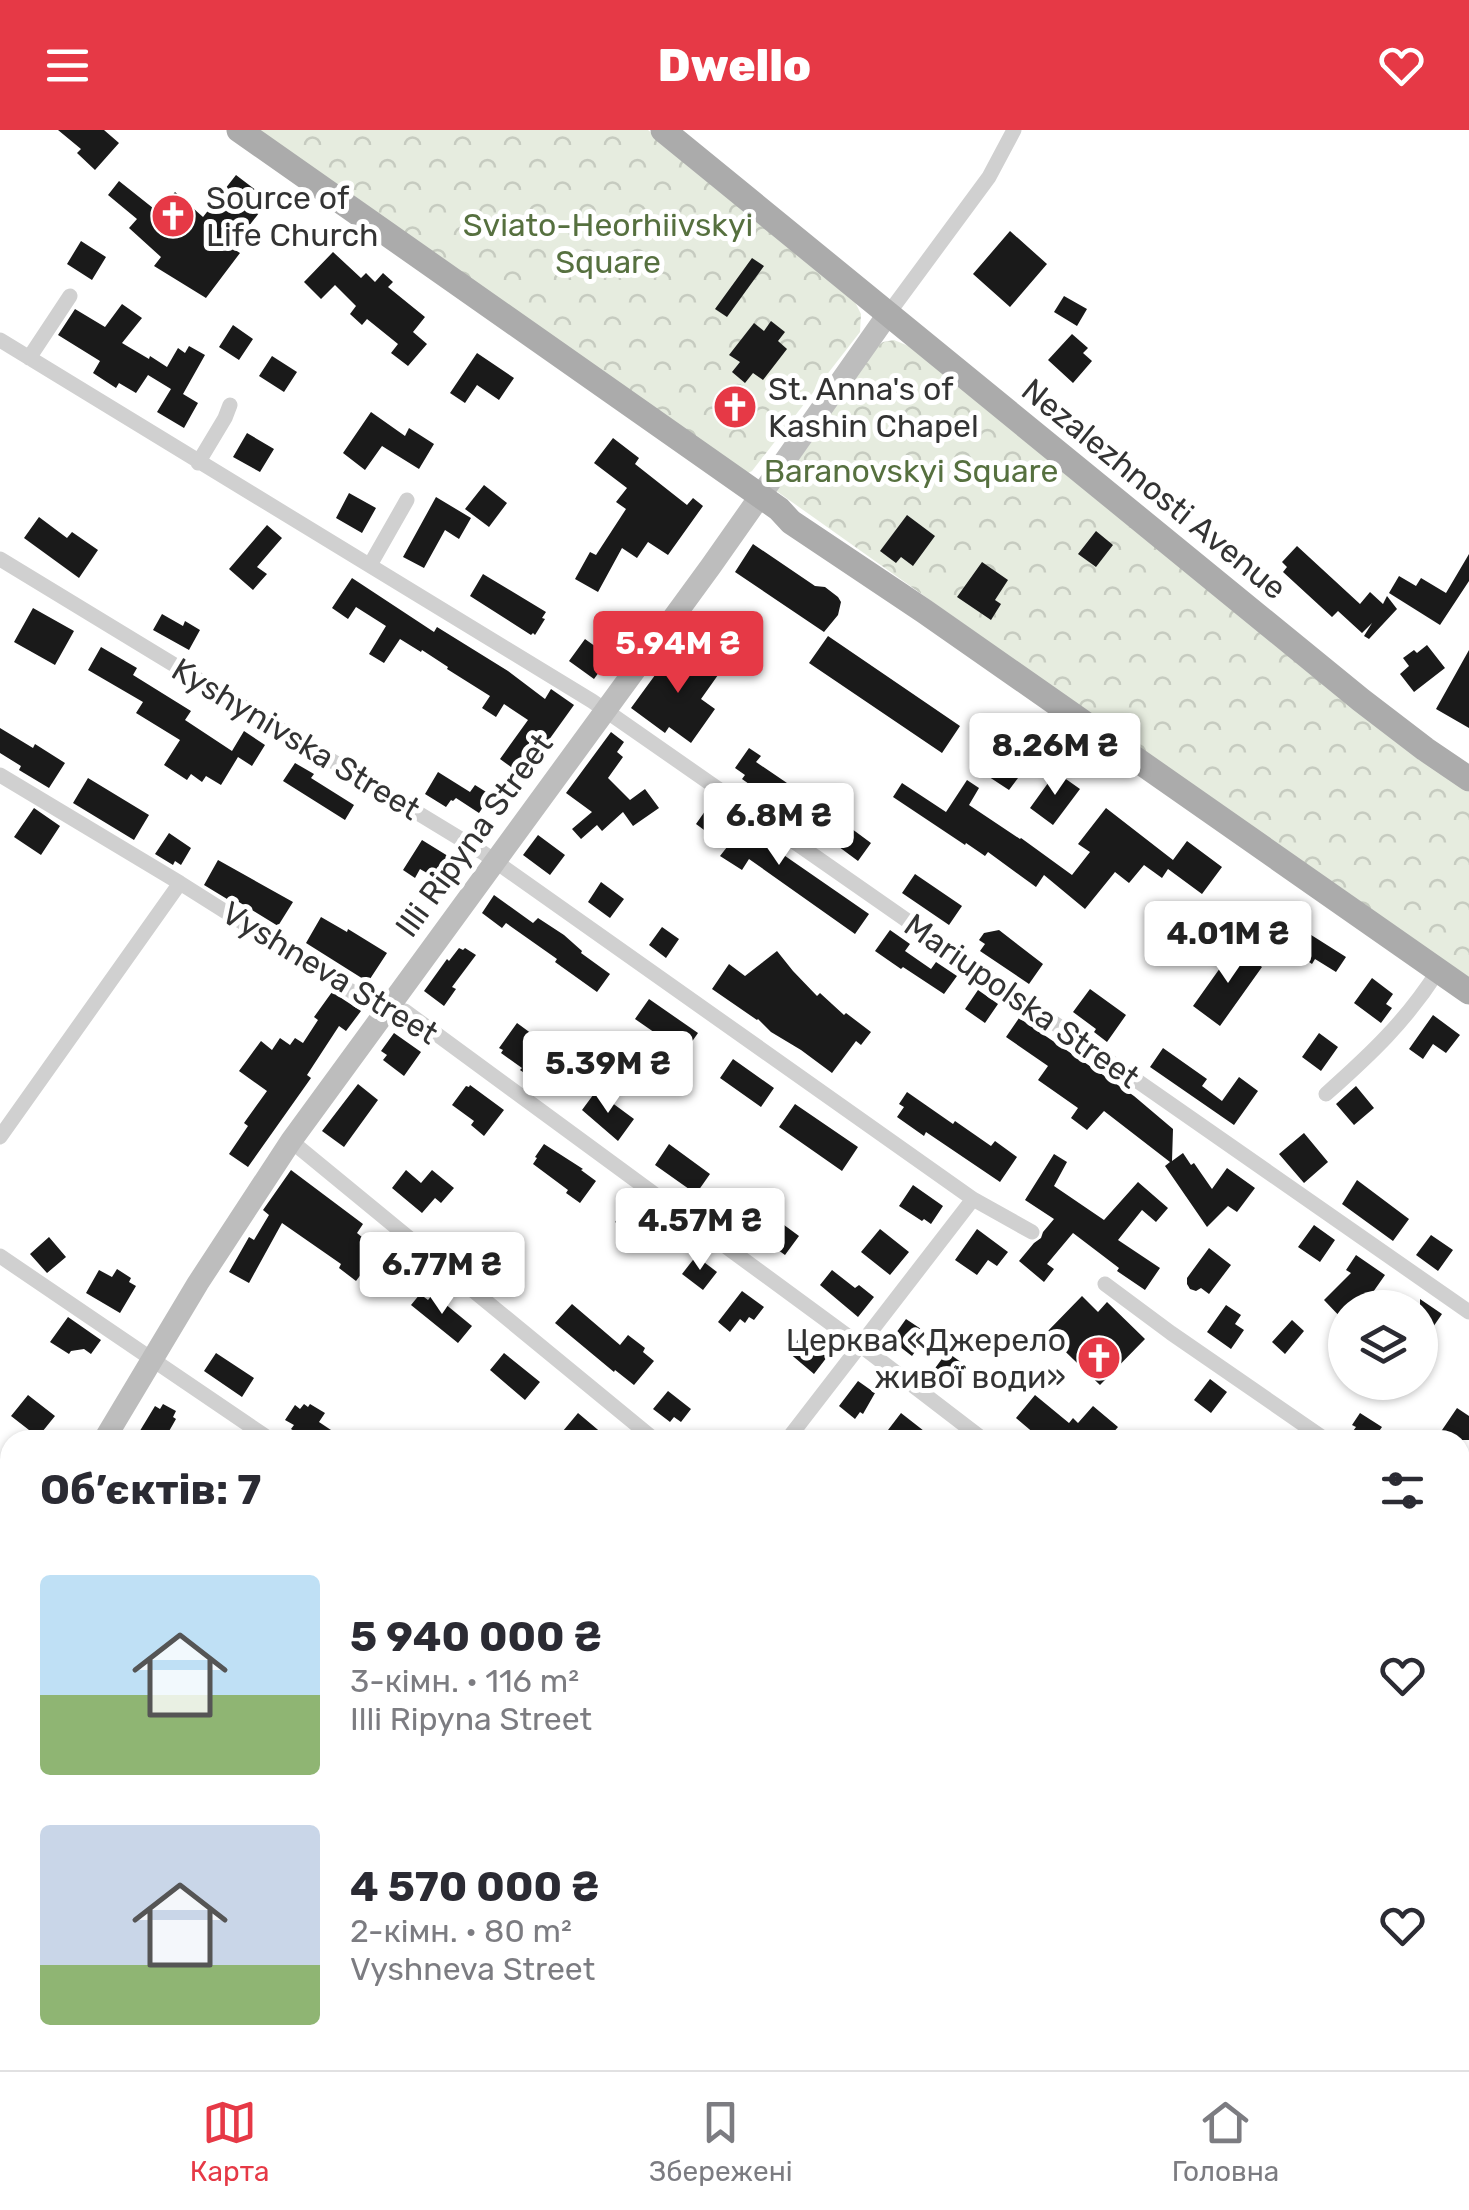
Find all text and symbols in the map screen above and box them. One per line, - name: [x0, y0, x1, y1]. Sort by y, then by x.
- icon: menu: [40, 38, 95, 93]
- icon: heart: [1374, 38, 1429, 93]
- text: Dwello: [658, 39, 811, 92]
- place label: Source of Life Church: [206, 179, 379, 254]
- church icon: Source of Life Church: [150, 193, 196, 239]
- park label: Sviato-Heorhiivskyi Square: [463, 206, 753, 281]
- place label: St. Anna's of Kashin Chapel: [768, 370, 979, 445]
- street label: Nezalezhnosti Avenue: [1014, 371, 1294, 607]
- church icon: St. Anna's of Kashin Chapel: [712, 384, 758, 430]
- park label: Baranovskyi Square: [764, 452, 1058, 490]
- pin: 5.94M ₴: [586, 611, 770, 696]
- text: 5.94M ₴: [615, 624, 741, 662]
- street label: Kyshynivska Street: [165, 650, 427, 828]
- pin: 8.26M ₴: [963, 713, 1147, 798]
- street label: Illi Ripyna Street: [387, 726, 561, 944]
- text: 8.26M ₴: [991, 726, 1119, 764]
- pin: 6.8M ₴: [698, 783, 860, 868]
- text: 6.8M ₴: [726, 796, 832, 834]
- street label: Vyshneva Street: [215, 894, 445, 1052]
- pin: 4.01M ₴: [1136, 901, 1320, 986]
- street label: Mariupolska Street: [897, 906, 1147, 1096]
- text: 4.01M ₴: [1166, 914, 1290, 952]
- pin: 5.39M ₴: [516, 1031, 700, 1116]
- text: 5.39M ₴: [545, 1044, 671, 1082]
- pin: 4.57M ₴: [608, 1188, 792, 1273]
- text: 4.57M ₴: [638, 1201, 762, 1239]
- pin: 6.77M ₴: [350, 1232, 534, 1317]
- text: 6.77M ₴: [382, 1245, 502, 1283]
- map controls: [1328, 1290, 1438, 1400]
- button: layers: [1328, 1290, 1438, 1400]
- place label: Церква «Джерело живої води»: [786, 1321, 1066, 1396]
- church icon: Церква «Джерело живої води»: [1076, 1335, 1122, 1381]
- icon: filters: [1375, 1463, 1430, 1518]
- text: Об’єктів: 7: [40, 1465, 261, 1515]
- text: 5 940 000 ₴: [350, 1612, 602, 1662]
- icon: home: [120, 1615, 240, 1735]
- icon: heart: [1375, 1648, 1430, 1703]
- text: 3-кімн. · 116 m²: [350, 1662, 579, 1700]
- text: Illi Ripyna Street: [350, 1700, 592, 1738]
- text: 4 570 000 ₴: [350, 1862, 599, 1912]
- icon: home: [120, 1865, 240, 1985]
- icon: heart: [1375, 1898, 1430, 1953]
- text: 2-кімн. · 80 m²: [350, 1912, 572, 1950]
- text: Vyshneva Street: [350, 1950, 595, 1988]
- tab: Карта: [190, 2095, 270, 2188]
- tab: Збережені: [649, 2095, 792, 2188]
- tab: Головна: [1172, 2095, 1279, 2188]

